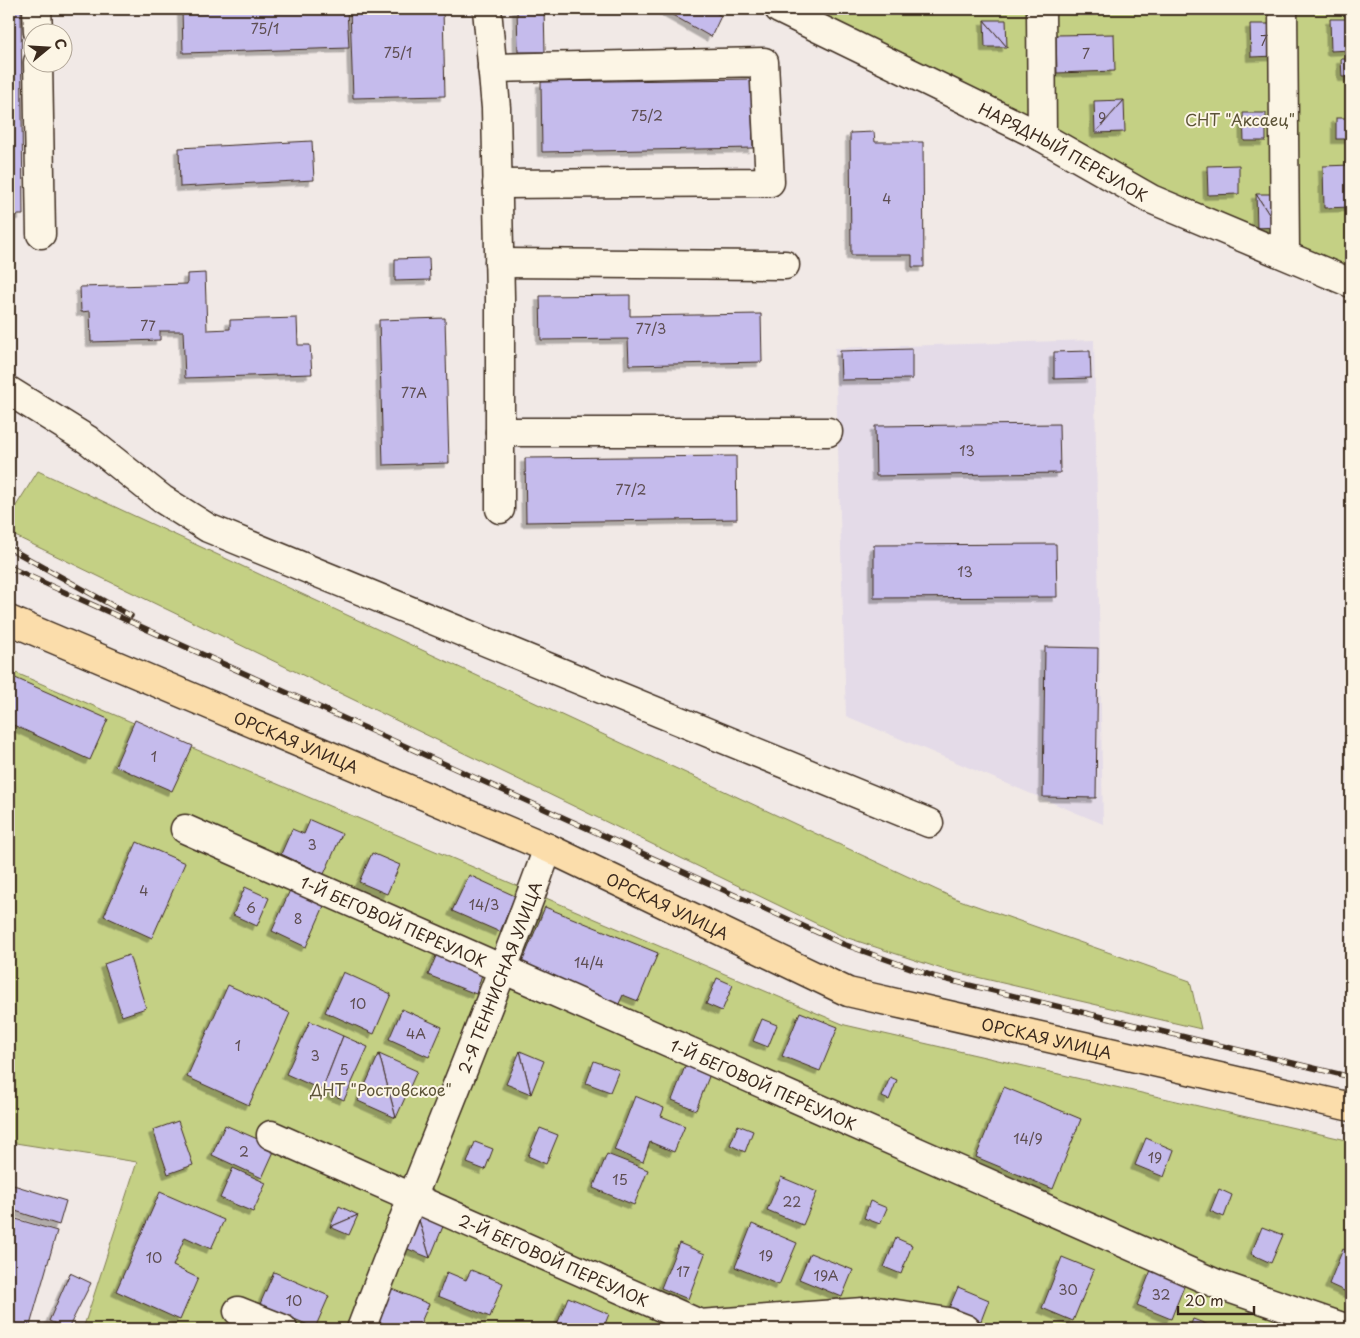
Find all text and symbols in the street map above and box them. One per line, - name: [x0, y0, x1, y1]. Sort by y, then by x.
- house number: 75/1: [251, 18, 279, 39]
- north arrow: [22, 22, 72, 72]
- house number: 7: [1260, 30, 1268, 51]
- text: С: [49, 36, 72, 52]
- house number: 75/1: [384, 42, 412, 63]
- house number: 7: [1082, 43, 1090, 64]
- street label: НАРЯДНЫЙ ПЕРЕУЛОК: [975, 96, 1152, 207]
- house number: 75/2: [631, 105, 663, 126]
- house number: 9: [1098, 107, 1106, 128]
- park label: СНТ "Аксаец": [1185, 107, 1295, 131]
- house number: 4: [882, 188, 892, 209]
- house number: 77: [140, 315, 156, 336]
- house number: 77/3: [636, 318, 666, 339]
- house number: 77А: [401, 382, 427, 403]
- house number: 13: [959, 440, 975, 461]
- house number: 77/2: [616, 479, 647, 500]
- house number: 13: [957, 561, 973, 582]
- street label: ОРСКАЯ УЛИЦА: [230, 705, 362, 779]
- house number: 1: [151, 746, 157, 767]
- house number: 3: [307, 834, 317, 855]
- street label: ОРСКАЯ УЛИЦА: [602, 866, 733, 945]
- street label: 1-Й БЕГОВОЙ ПЕРЕУЛОК: [297, 869, 490, 973]
- street label: 2-Я ТЕННИСНАЯ УЛИЦА: [451, 878, 547, 1077]
- house number: 4: [139, 880, 149, 901]
- house number: 14/3: [469, 894, 499, 915]
- house number: 6: [246, 897, 256, 918]
- house number: 8: [294, 908, 302, 929]
- house number: 14/4: [574, 952, 604, 973]
- house number: 10: [350, 993, 366, 1014]
- street label: ОРСКАЯ УЛИЦА: [979, 1011, 1115, 1064]
- house number: 4А: [406, 1023, 426, 1044]
- street label: 1-Й БЕГОВОЙ ПЕРЕУЛОК: [666, 1032, 860, 1135]
- house number: 1: [235, 1035, 241, 1056]
- house number: 3: [310, 1045, 320, 1066]
- house number: 5: [339, 1059, 349, 1080]
- park label: ДНТ "Ростовское": [309, 1077, 452, 1101]
- house number: 14/9: [1013, 1128, 1043, 1149]
- house number: 2: [239, 1141, 249, 1162]
- house number: 19: [1148, 1147, 1162, 1168]
- house number: 15: [612, 1169, 628, 1190]
- house number: 22: [783, 1191, 801, 1212]
- street label: 2-Й БЕГОВОЙ ПЕРЕУЛОК: [455, 1207, 652, 1312]
- house number: 19: [759, 1245, 773, 1266]
- house number: 10: [146, 1247, 162, 1268]
- house number: 17: [676, 1261, 690, 1282]
- house number: 19А: [814, 1265, 839, 1286]
- house number: 30: [1058, 1279, 1078, 1300]
- scale bar: [1178, 1283, 1254, 1315]
- house number: 32: [1152, 1284, 1170, 1305]
- text: 20 m: [1185, 1288, 1224, 1311]
- house number: 10: [286, 1290, 302, 1311]

